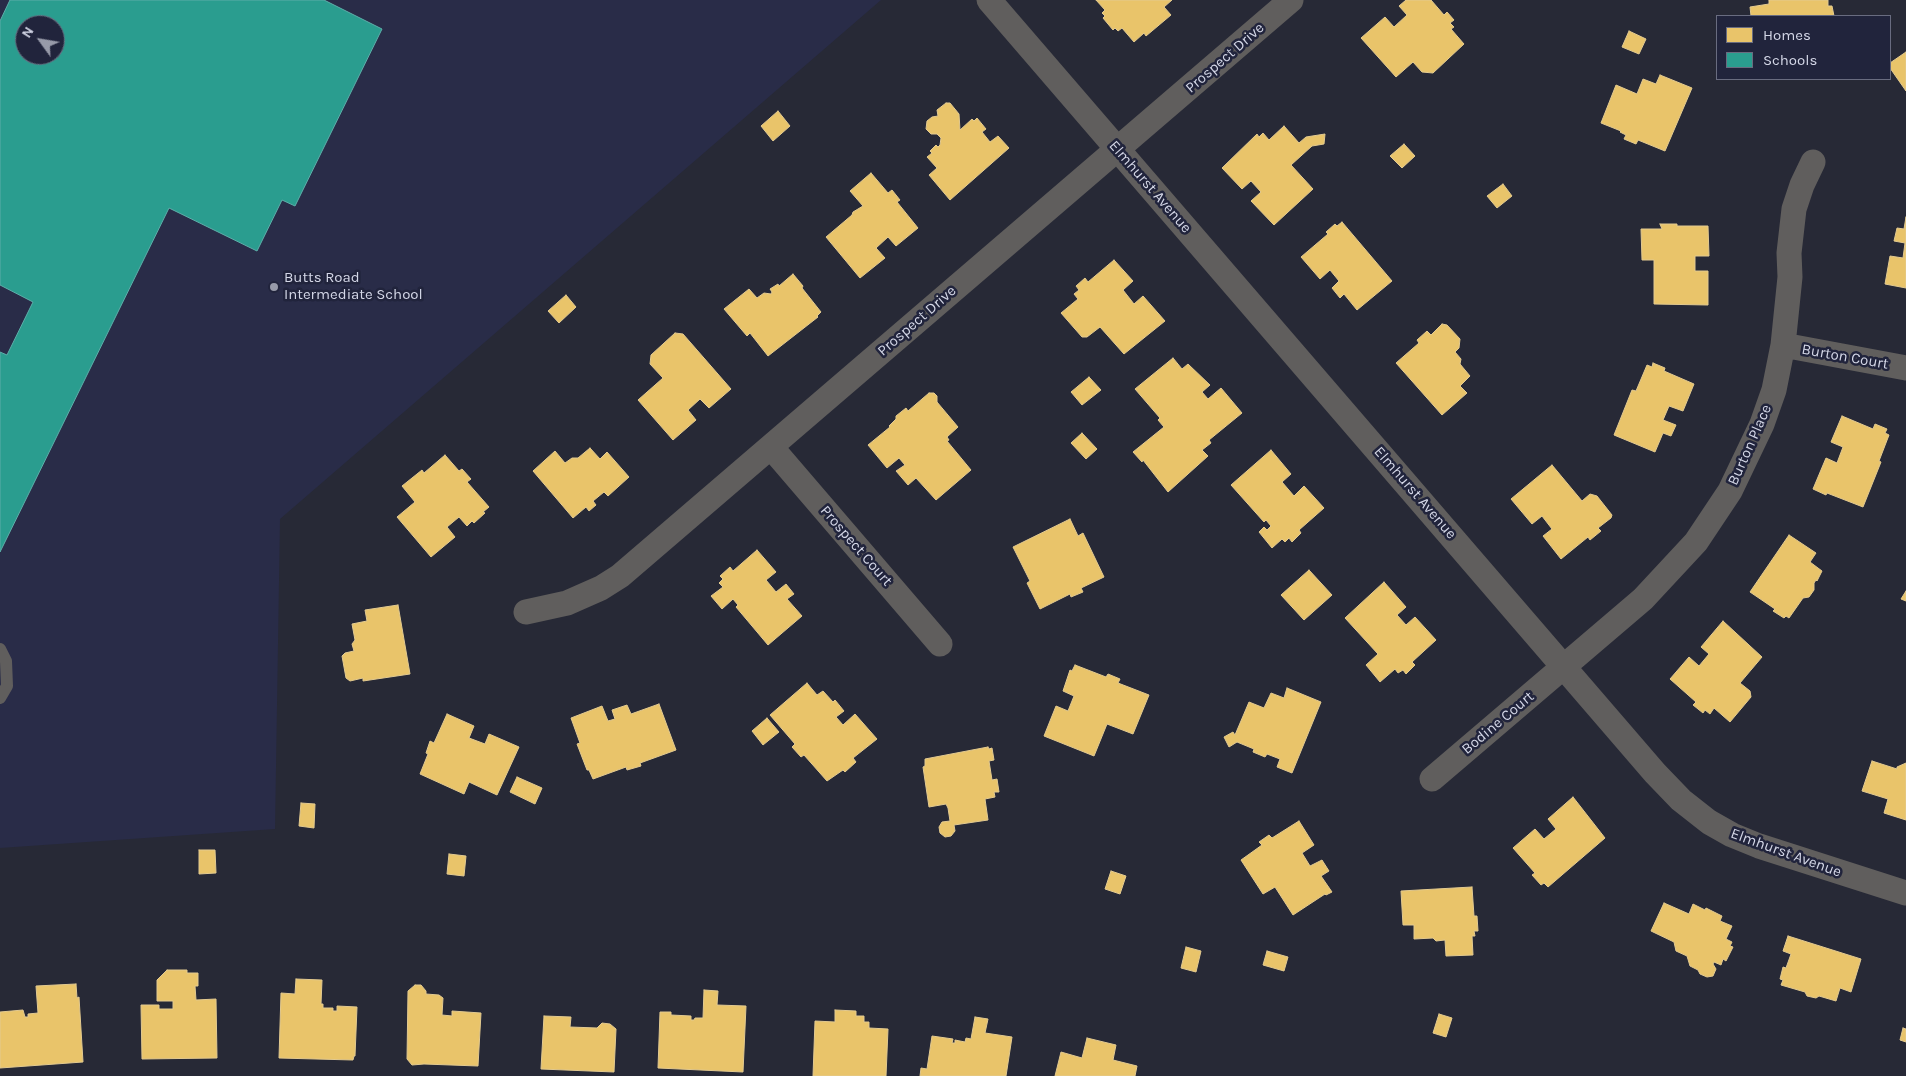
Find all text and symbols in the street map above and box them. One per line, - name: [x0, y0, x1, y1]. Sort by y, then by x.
- north arrow: [15, 15, 65, 65]
- legend: [1716, 15, 1891, 80]
- street label: Prospect Drive: [1182, 19, 1268, 97]
- text: N: [18, 24, 38, 41]
- text: Homes: [1763, 26, 1811, 44]
- text: Schools: [1763, 51, 1817, 69]
- street label: Elmhurst Avenue: [1105, 137, 1195, 237]
- place label: Butts Road Intermediate School: [284, 269, 423, 304]
- marker: Butts Road Intermediate School: [268, 281, 280, 293]
- street label: Prospect Drive: [874, 282, 960, 360]
- street label: Burton Court: [1800, 341, 1890, 373]
- street label: Burton Place: [1724, 402, 1776, 488]
- street label: Elmhurst Avenue: [1370, 443, 1460, 543]
- street label: Prospect Court: [816, 502, 896, 590]
- street label: Bodine Court: [1458, 688, 1538, 758]
- street label: Elmhurst Avenue: [1728, 825, 1844, 881]

